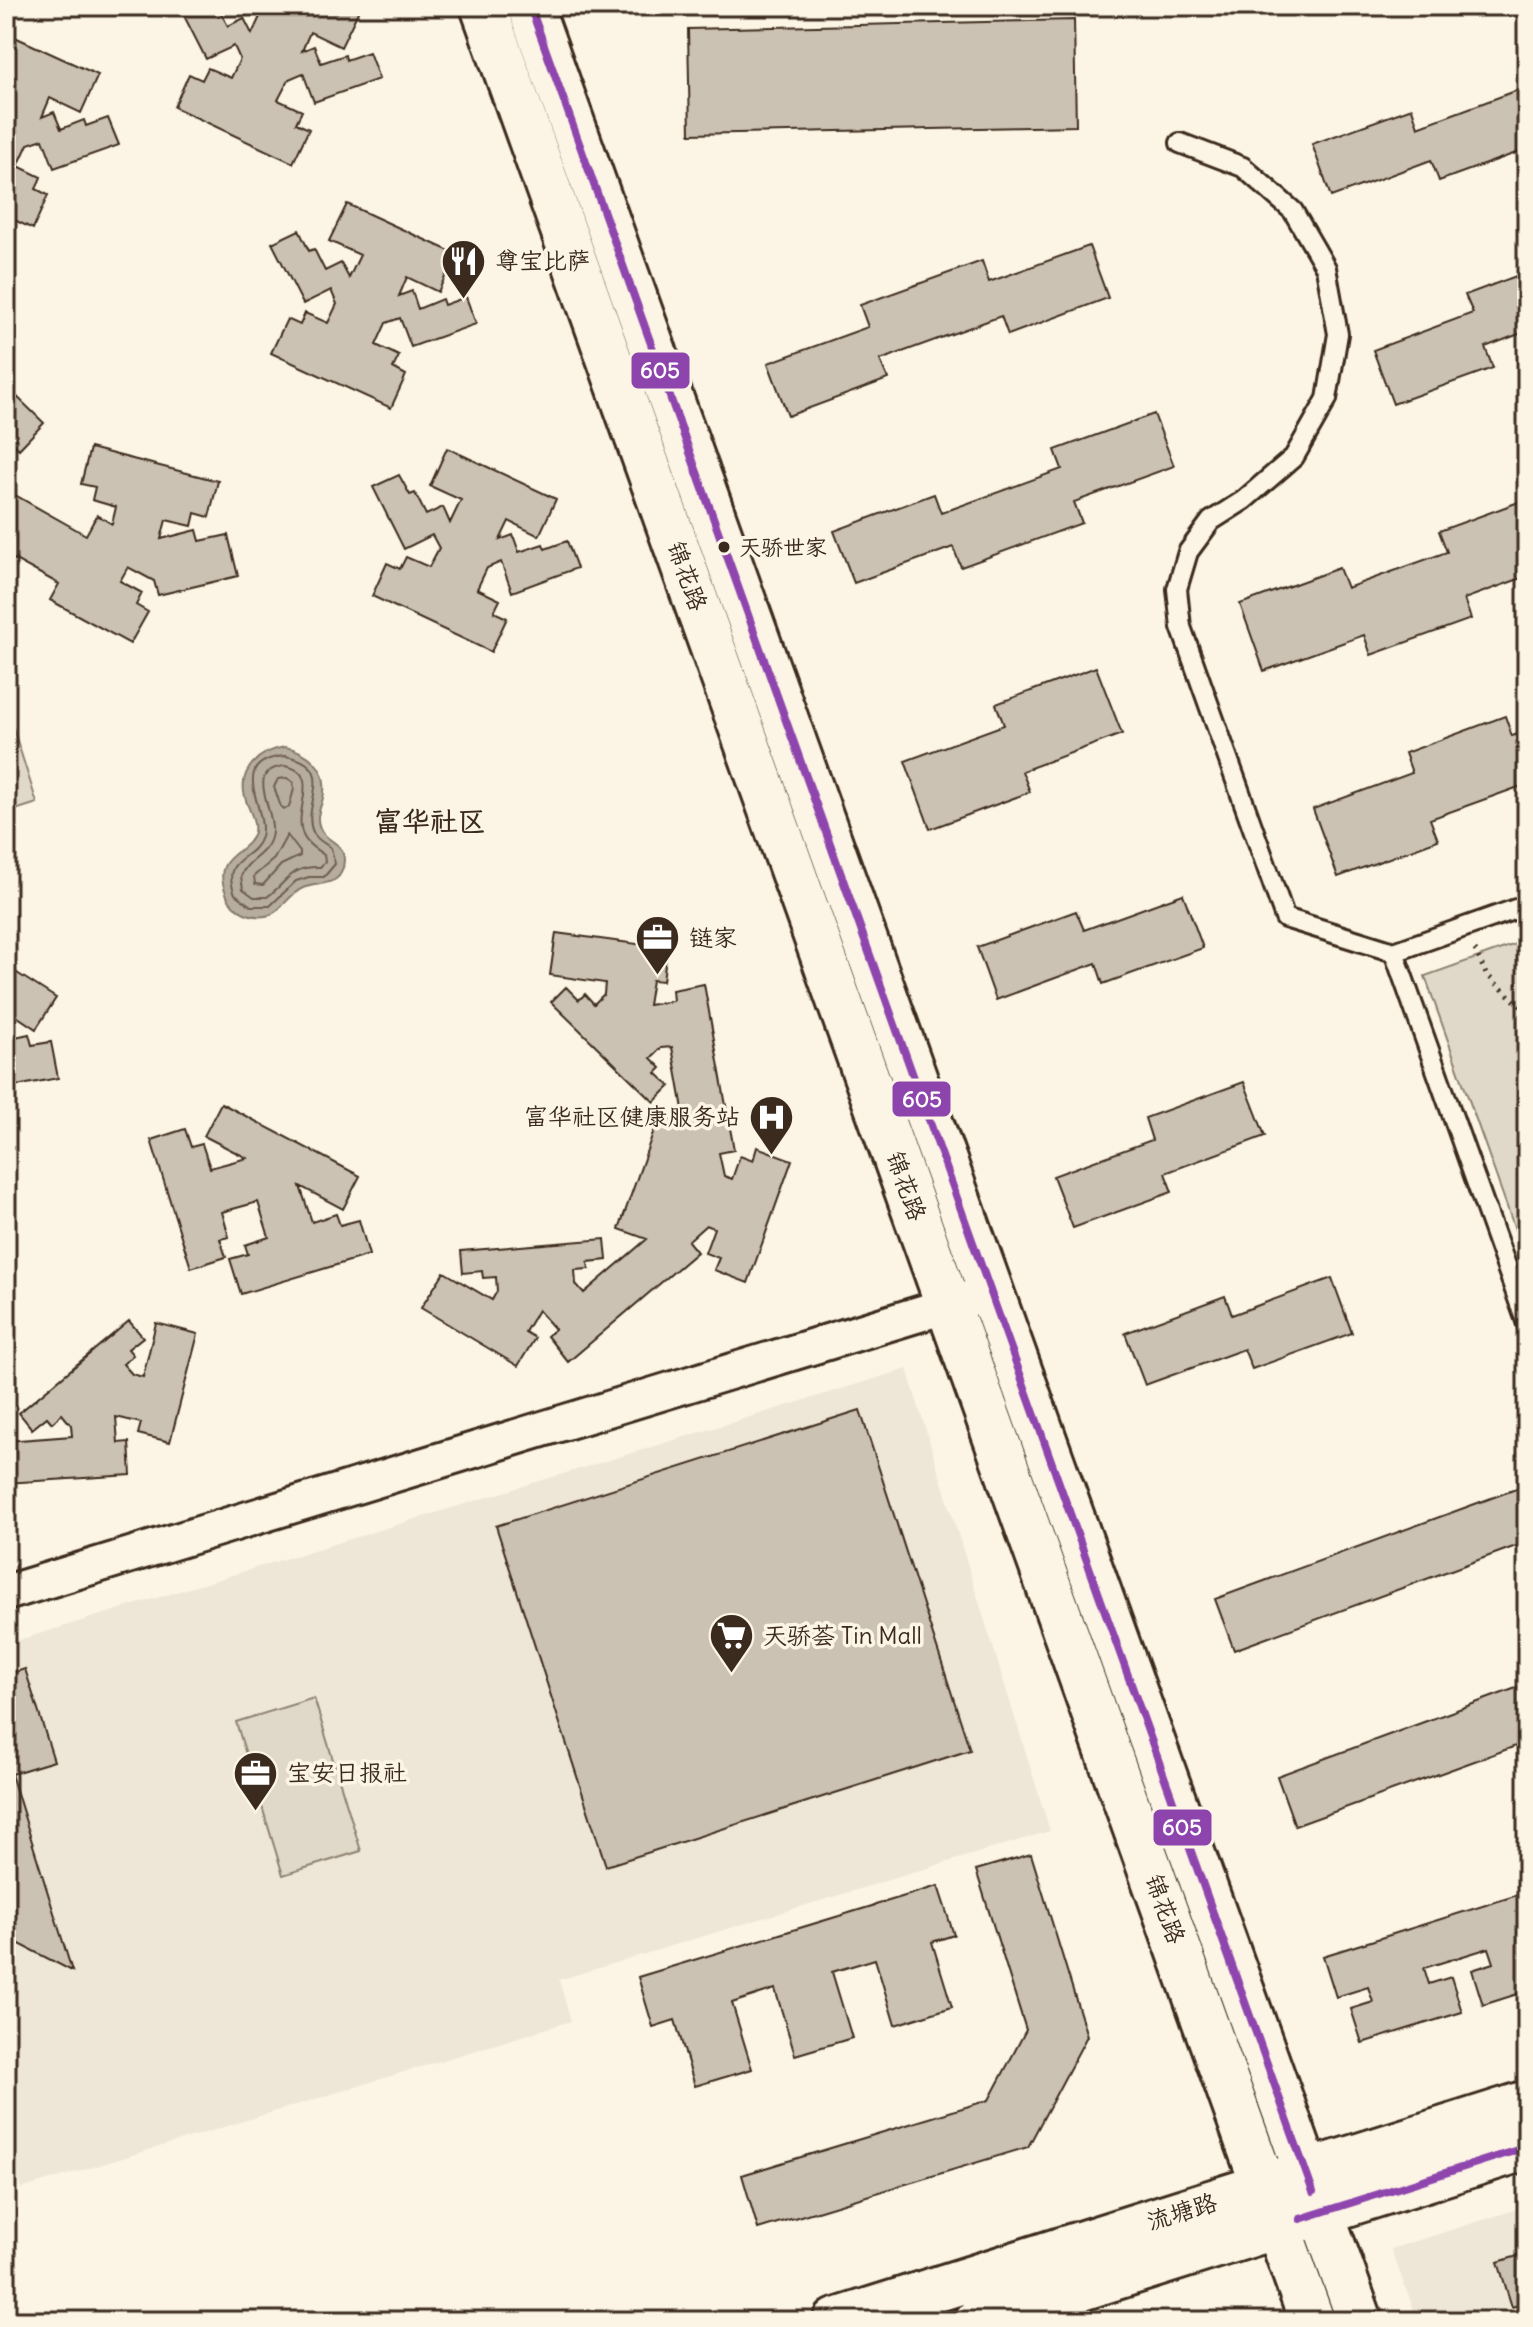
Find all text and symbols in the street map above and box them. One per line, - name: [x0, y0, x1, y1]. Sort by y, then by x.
- restaurant icon: 尊宝比萨: [440, 237, 488, 300]
- place label: 尊宝比萨: [495, 245, 591, 275]
- line badge: 605: [630, 351, 691, 390]
- text: 605: [640, 356, 680, 384]
- place label: 天骄世家: [739, 533, 827, 561]
- street label: 锦花路: [662, 537, 714, 615]
- marker: 天骄世家: [716, 539, 732, 555]
- district label: 富华社区: [374, 803, 486, 839]
- office icon: 链家: [634, 914, 682, 977]
- place label: 链家: [689, 922, 737, 952]
- line badge: 605: [891, 1080, 952, 1118]
- text: 605: [902, 1085, 942, 1113]
- hospital icon: 富华社区健康服务站: [747, 1093, 795, 1156]
- place label: 富华社区健康服务站: [524, 1101, 740, 1131]
- street label: 锦花路: [881, 1147, 933, 1225]
- supermarket icon: 天骄荟 Tin Mall: [708, 1612, 756, 1675]
- place label: 天骄荟 Tin Mall: [763, 1620, 922, 1650]
- office icon: 宝安日报社: [232, 1749, 280, 1812]
- place label: 宝安日报社: [287, 1757, 407, 1787]
- line badge: 605: [1152, 1808, 1213, 1847]
- text: 605: [1162, 1813, 1202, 1841]
- street label: 锦花路: [1140, 1870, 1192, 1948]
- street label: 流塘路: [1143, 2186, 1221, 2236]

